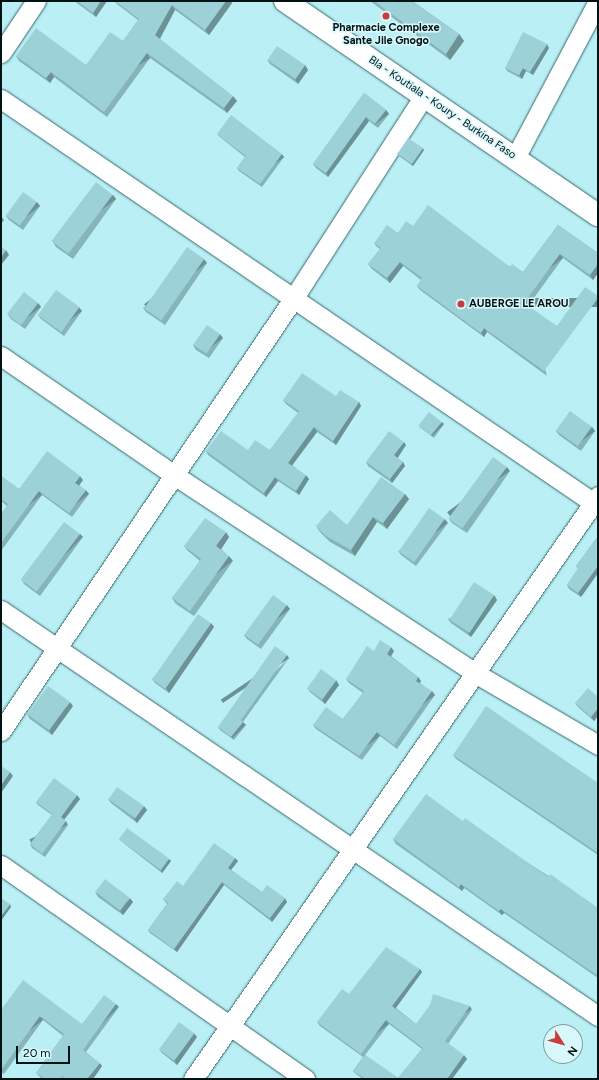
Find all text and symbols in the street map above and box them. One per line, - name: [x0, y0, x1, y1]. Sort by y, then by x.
- marker: Pharmacie Complexe Sante Jile Gnogo: [381, 11, 391, 21]
- place label: Pharmacie Complexe Sante Jile Gnogo: [333, 22, 439, 48]
- street label: Bla - Koutiala - Koury - Burkina Faso: [366, 54, 518, 162]
- place label: AUBERGE LE AROU: [469, 297, 569, 311]
- marker: AUBERGE LE AROU: [456, 299, 466, 309]
- north arrow: [543, 1024, 583, 1064]
- scale bar: [18, 1038, 72, 1064]
- text: N: [564, 1044, 580, 1058]
- text: 20 m: [23, 1046, 51, 1060]

